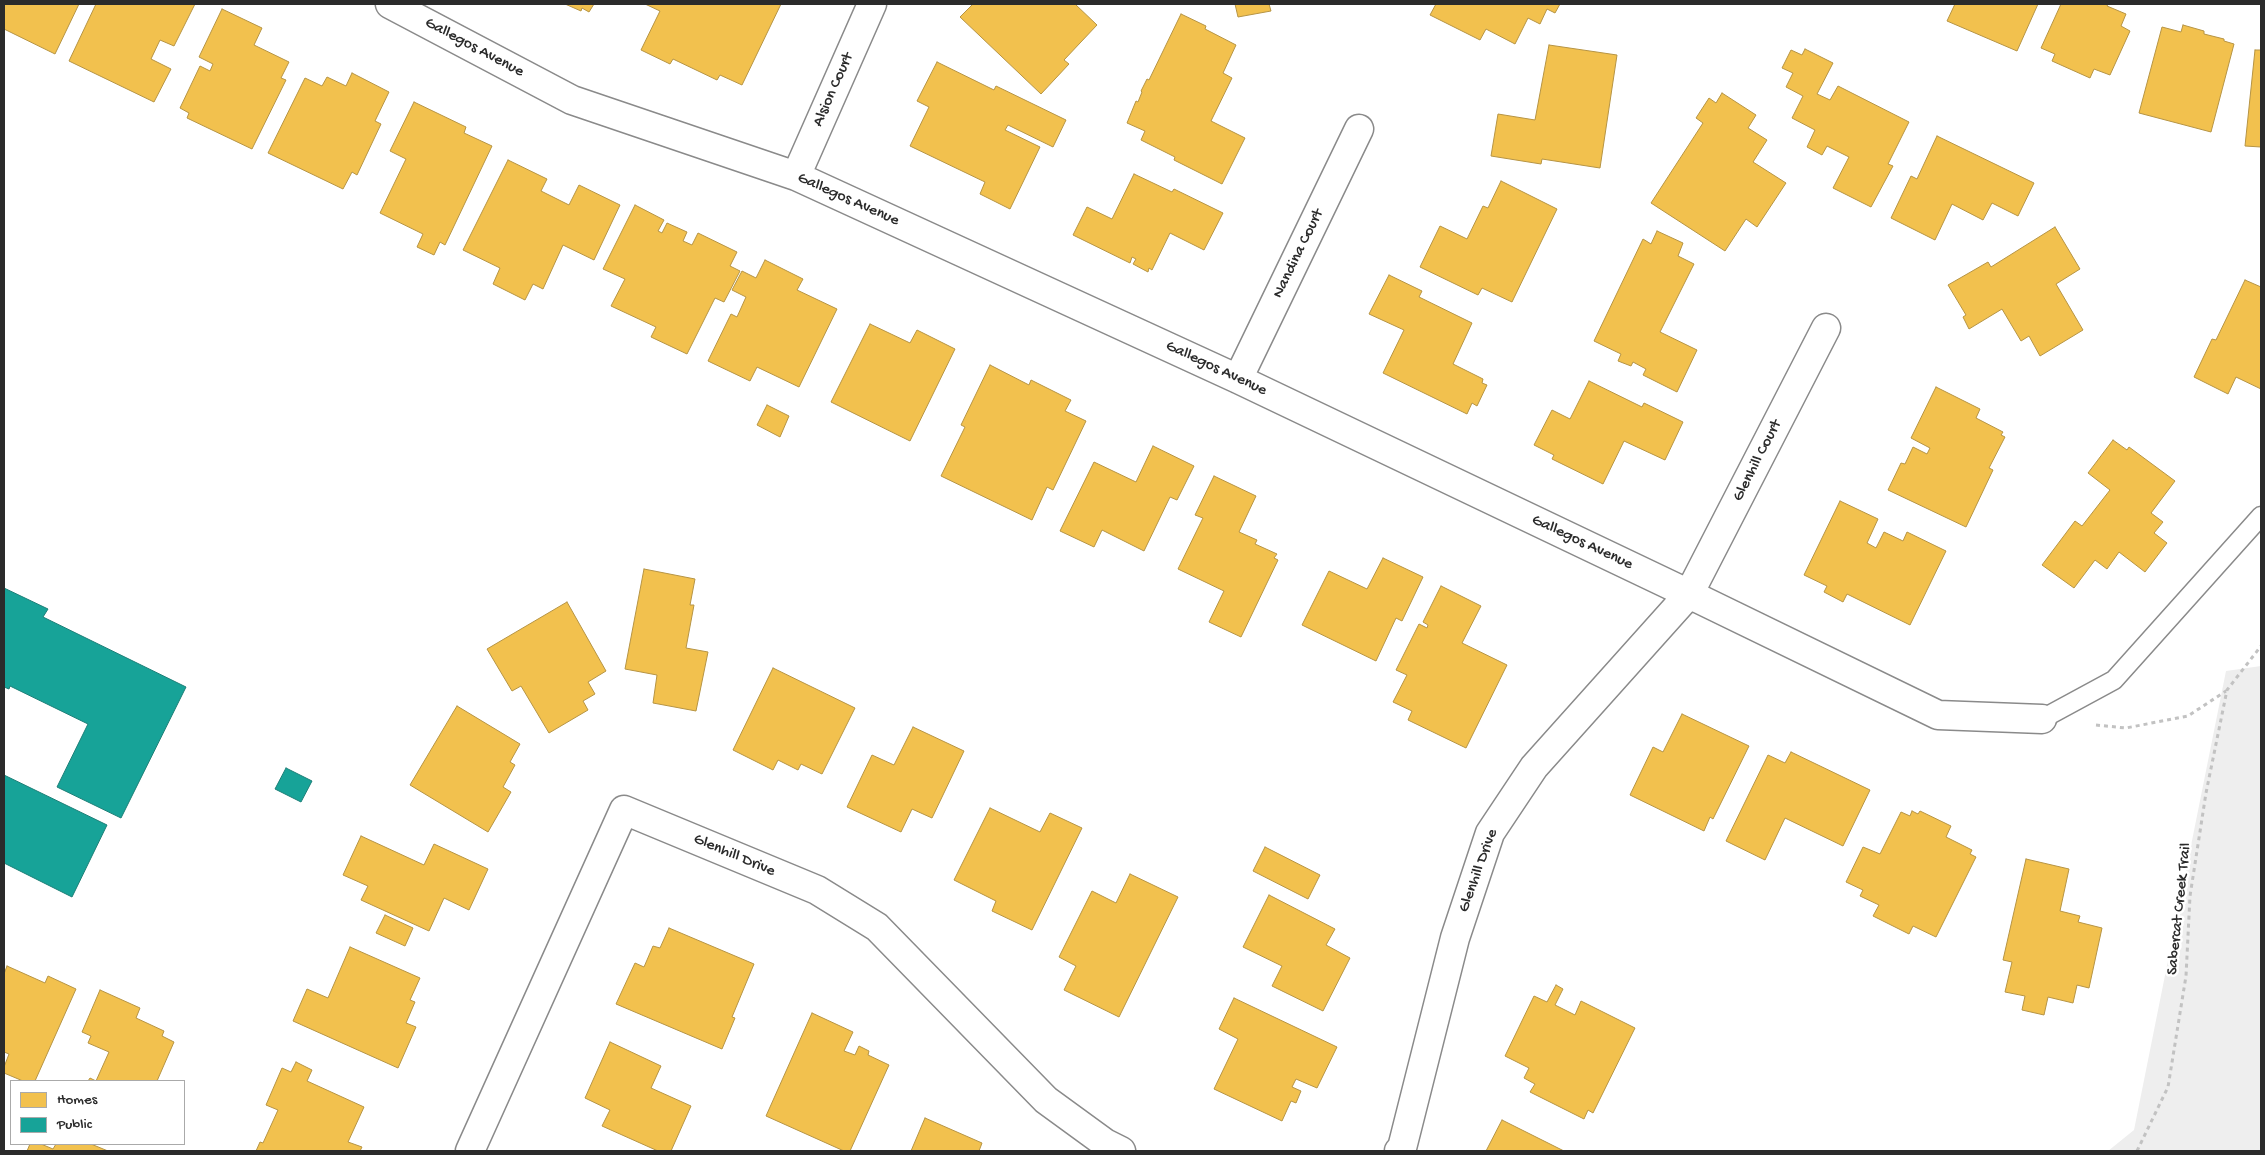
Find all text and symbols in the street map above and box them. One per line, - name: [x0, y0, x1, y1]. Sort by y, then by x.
- street label: Gallegos Avenue: [421, 14, 527, 82]
- street label: Alsion Court: [809, 50, 859, 130]
- street label: Gallegos Avenue: [794, 169, 902, 231]
- street label: Nandina Court: [1269, 206, 1329, 302]
- street label: Gallegos Avenue: [1162, 337, 1270, 401]
- street label: Glenhill Court: [1729, 417, 1787, 505]
- street label: Gallegos Avenue: [1528, 511, 1636, 575]
- street label: Glenhill Drive: [1455, 827, 1503, 915]
- street label: Glenhill Drive: [690, 830, 778, 882]
- street label: Sabercat Creek Trail: [2164, 842, 2196, 976]
- legend: [10, 1080, 185, 1145]
- text: Homes: [57, 1091, 97, 1109]
- text: Public: [57, 1116, 92, 1134]

